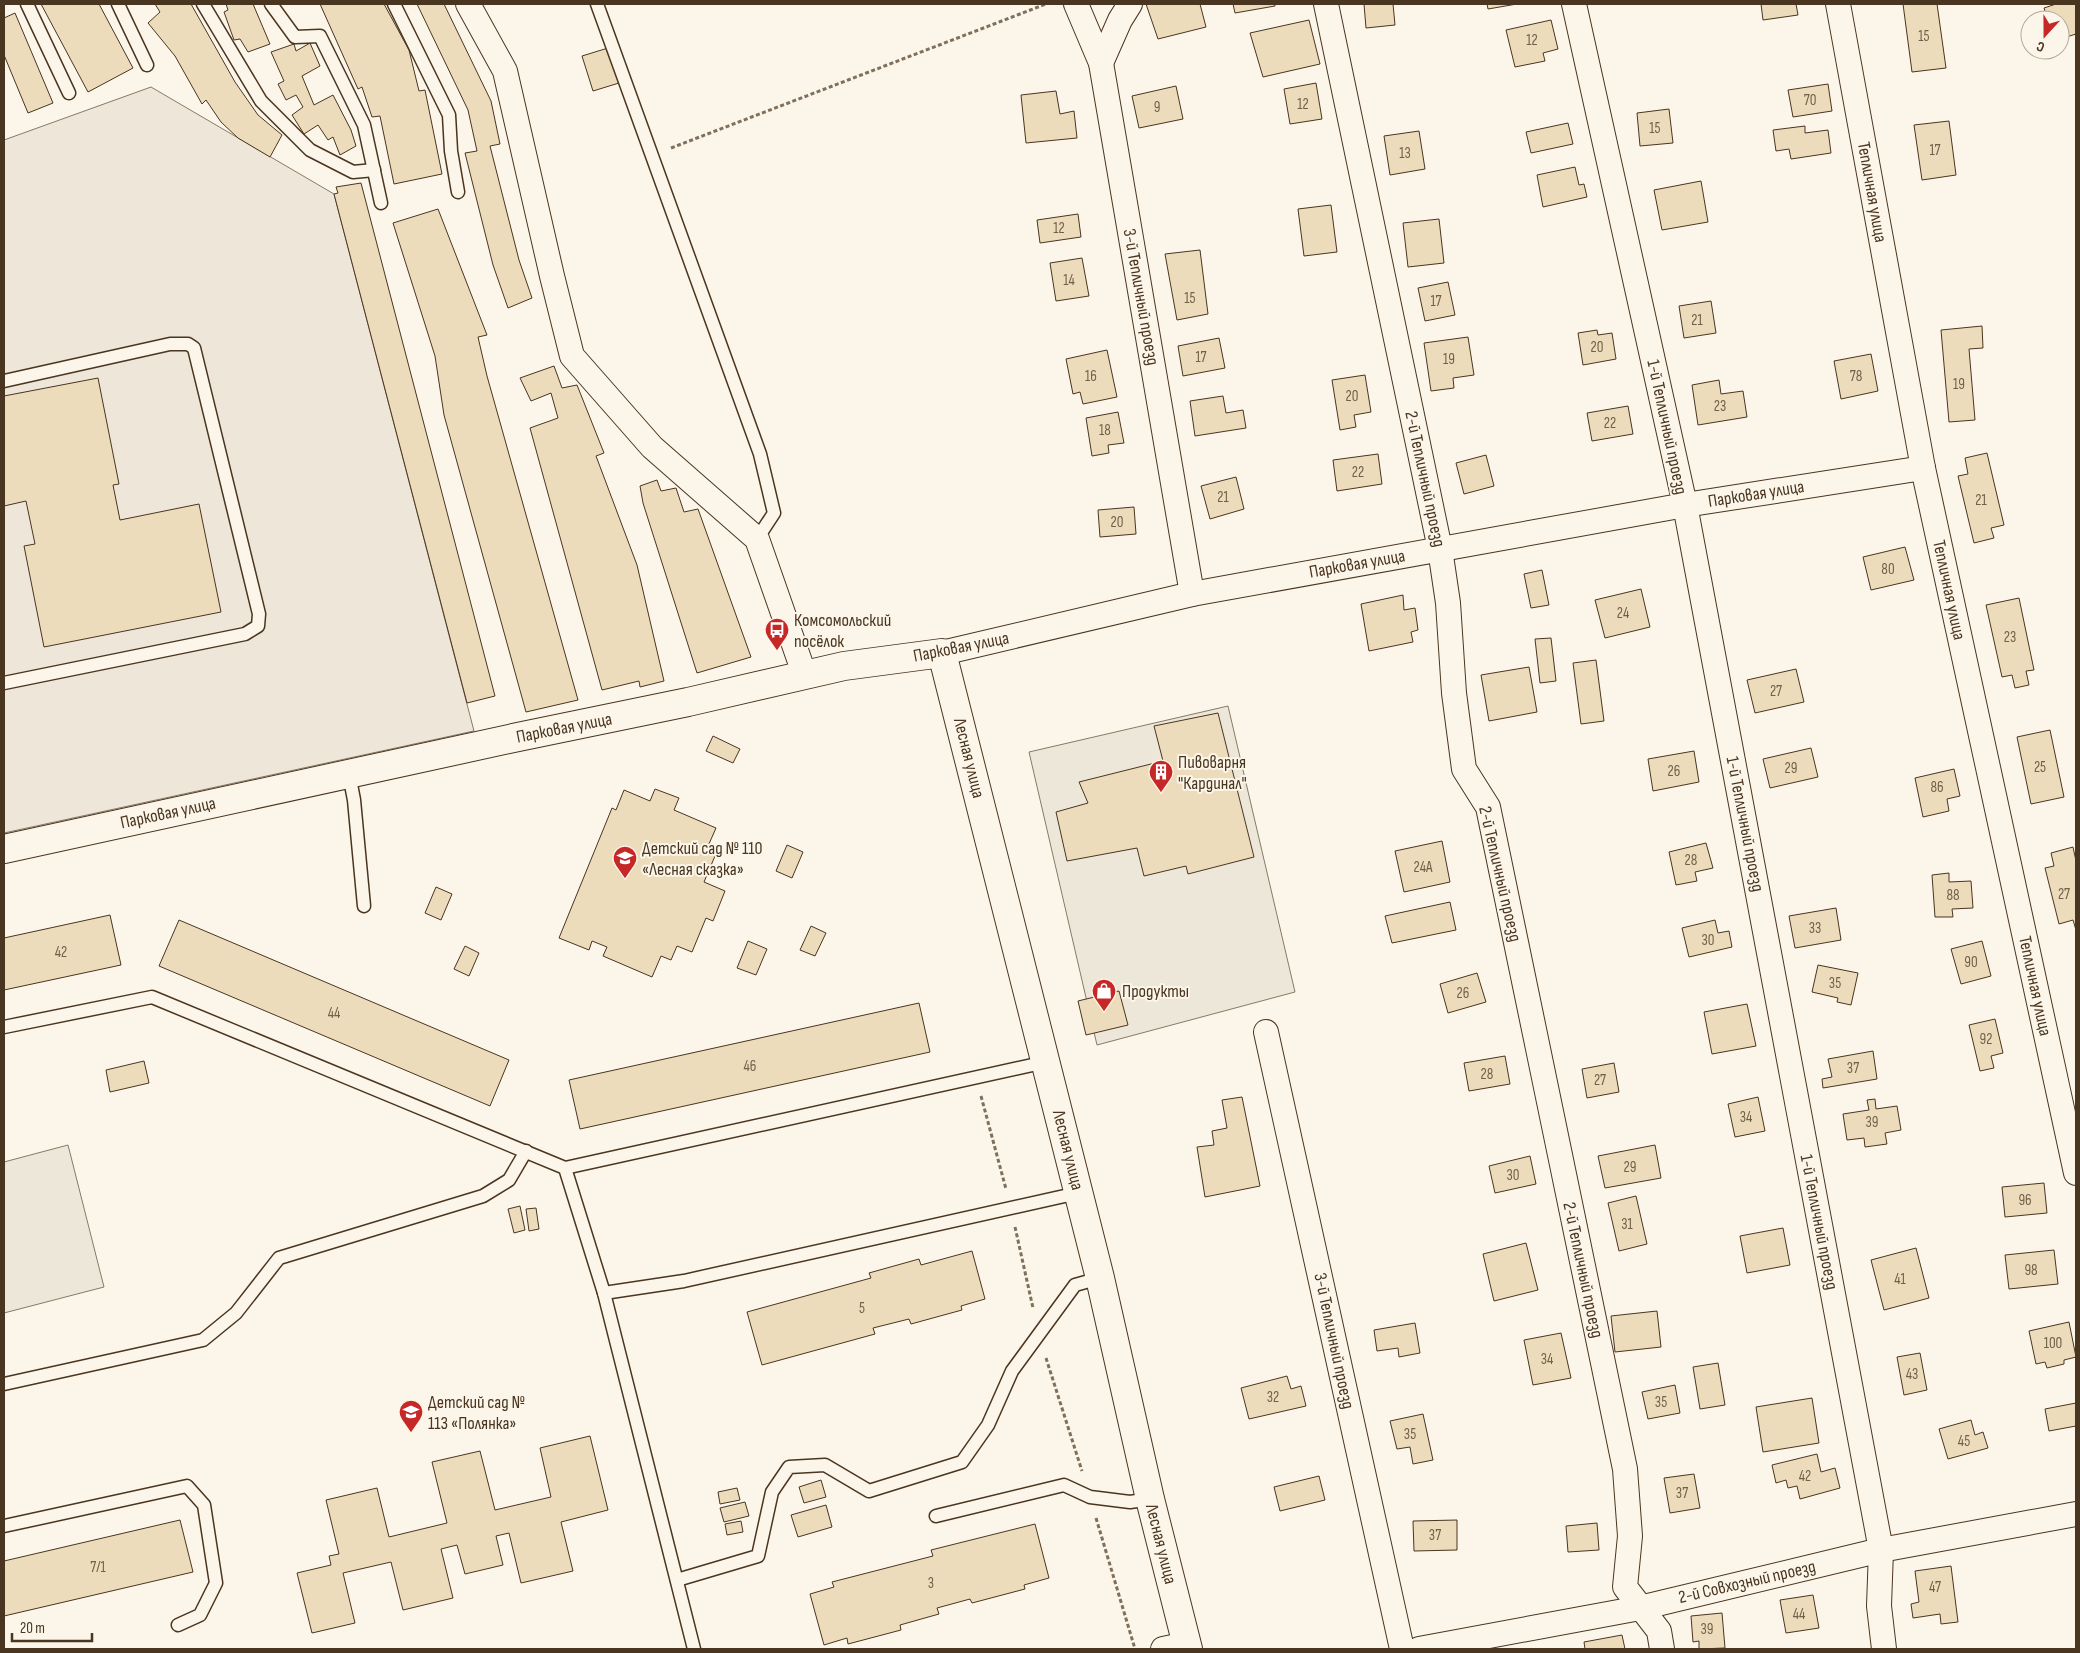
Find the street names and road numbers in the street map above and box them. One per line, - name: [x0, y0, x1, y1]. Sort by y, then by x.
- street label: Тепличная улица: [1853, 140, 1891, 244]
- street label: 3-й Тепличный проезд: [1119, 227, 1163, 367]
- street label: 1-й Тепличный проезд: [1642, 358, 1692, 496]
- street label: 2-й Тепличный проезд: [1400, 409, 1450, 549]
- street label: Парковая улица: [1706, 476, 1806, 512]
- street label: Тепличная улица: [1928, 538, 1970, 642]
- street label: Парковая улица: [1307, 545, 1407, 583]
- street label: Парковая улица: [911, 627, 1011, 667]
- street label: Парковая улица: [514, 708, 614, 748]
- street label: Лесная улица: [949, 715, 989, 800]
- street label: 1-й Тепличный проезд: [1722, 755, 1768, 893]
- street label: Парковая улица: [118, 793, 218, 833]
- street label: 2-й Тепличный проезд: [1474, 804, 1526, 944]
- street label: Тепличная улица: [2014, 934, 2056, 1038]
- street label: Лесная улица: [1048, 1107, 1088, 1192]
- street label: 1-й Тепличный проезд: [1796, 1153, 1842, 1291]
- street label: 2-й Тепличный проезд: [1558, 1200, 1608, 1340]
- street label: 3-й Тепличный проезд: [1309, 1271, 1359, 1411]
- street label: Лесная улица: [1141, 1501, 1181, 1586]
- street label: 2-й Совхозный проезд: [1676, 1556, 1818, 1608]

